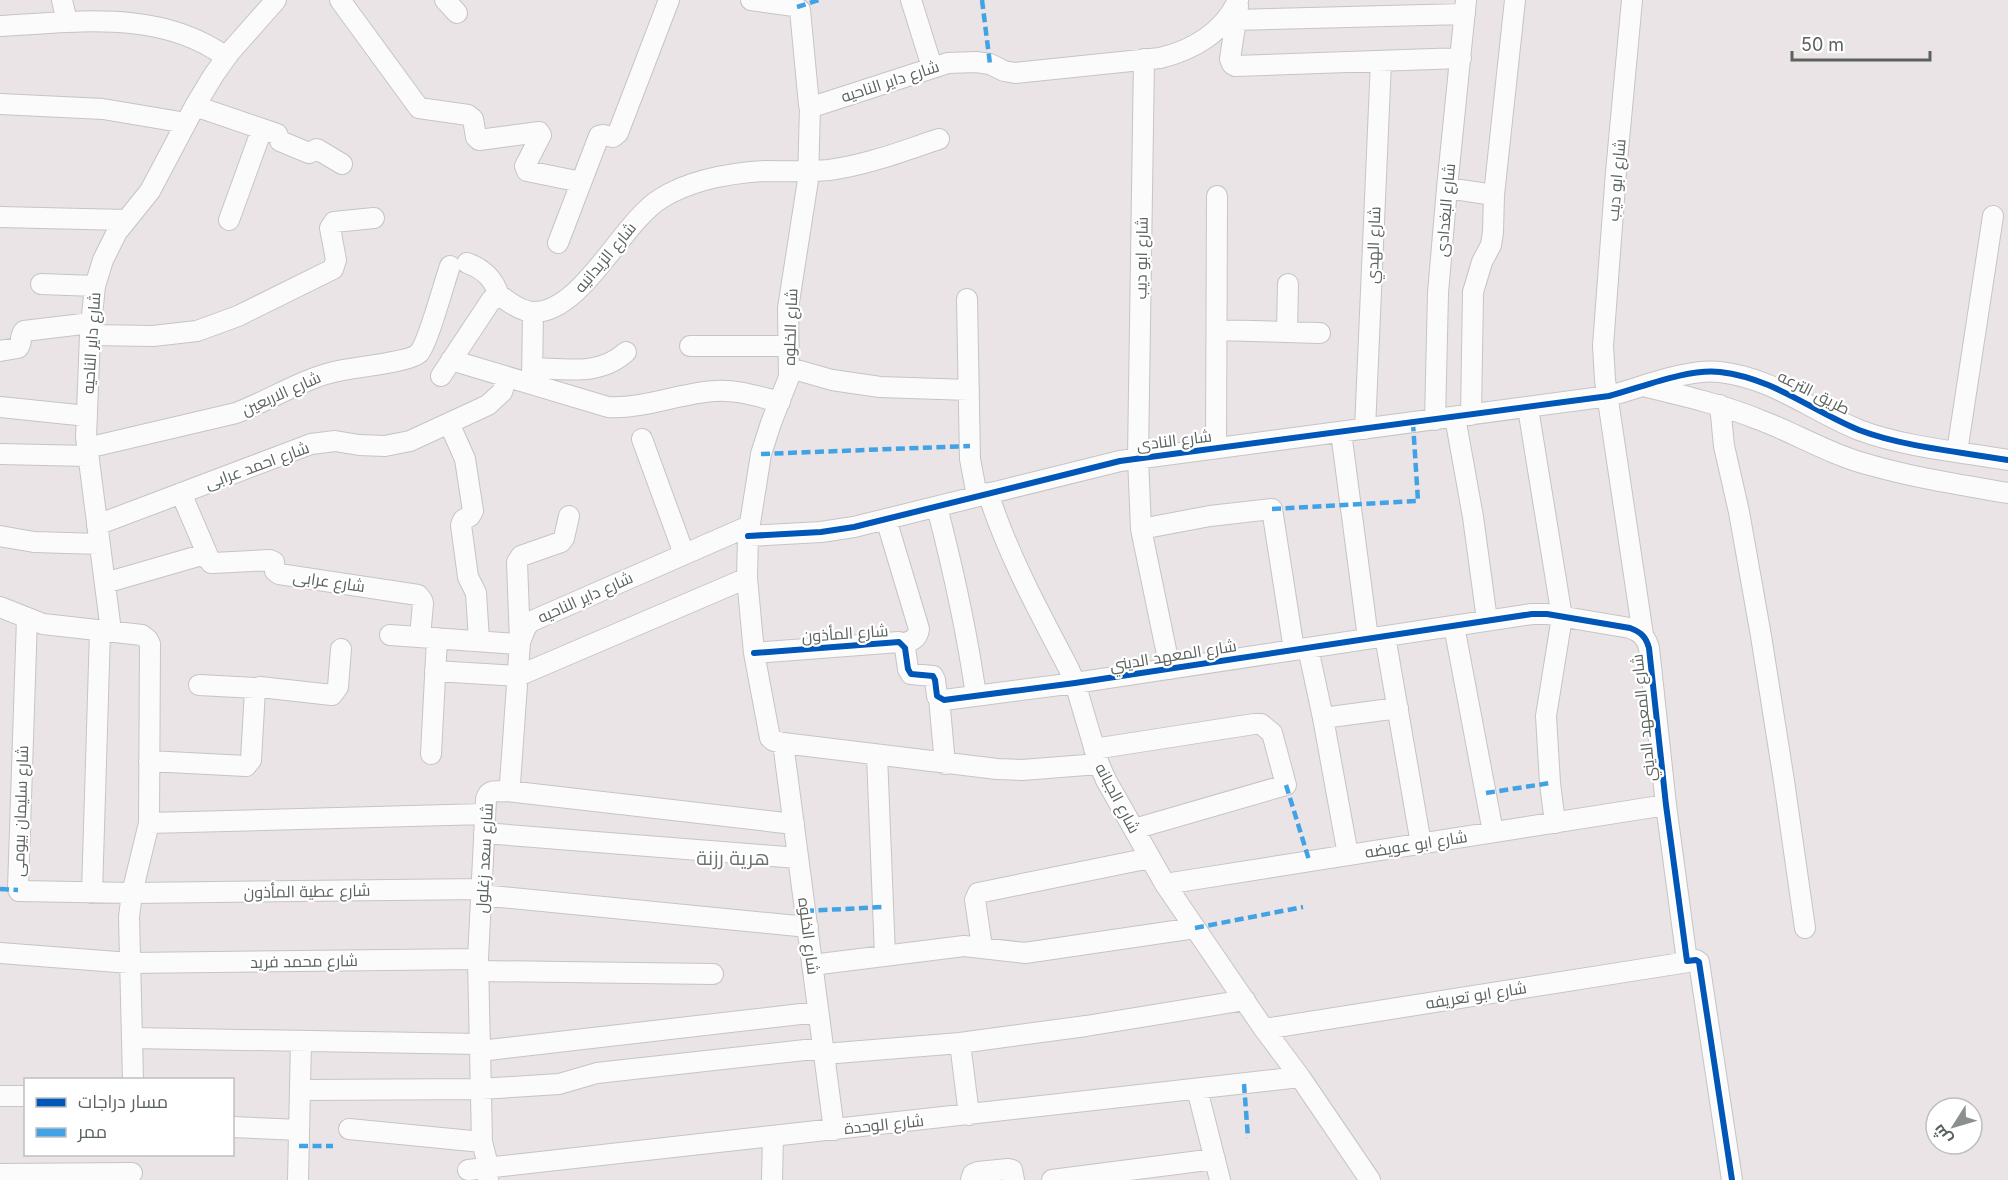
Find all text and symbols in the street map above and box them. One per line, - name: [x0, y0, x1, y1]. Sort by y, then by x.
- scale bar: [1792, 24, 1930, 62]
- text: 50 m: [1801, 34, 1844, 55]
- street label: شارع داير الناحيه: [838, 56, 942, 108]
- street label: شارع ابو ديب: [1602, 138, 1632, 222]
- street label: شارع البغدادى: [1431, 162, 1461, 258]
- street label: شارع الهدي: [1362, 206, 1388, 284]
- street label: شارع ابو ديب: [1130, 216, 1154, 300]
- street label: شارع الزيدانيه: [570, 218, 642, 298]
- street label: شارع الخلوه: [779, 288, 803, 366]
- street label: شارع داير الناحيه: [77, 291, 107, 395]
- street label: طريق الترعه: [1774, 365, 1853, 420]
- street label: شارع الاربعين: [238, 367, 325, 421]
- street label: شارع النادى: [1135, 425, 1213, 457]
- street label: شارع احمد عرابى: [202, 437, 313, 495]
- street label: شارع عرابى: [291, 566, 366, 598]
- street label: شارع داير الناحيه: [534, 567, 637, 629]
- street label: شارع المأذون: [801, 620, 889, 648]
- street label: شارع المعهد الديني: [1108, 635, 1238, 679]
- street label: شارع المعهد الديني: [1626, 653, 1664, 783]
- street label: شارع سليمان بيومى: [8, 745, 34, 877]
- street label: شارع الجبانه: [1089, 759, 1145, 838]
- street label: شارع سعد زغلول: [471, 802, 499, 914]
- street label: شارع ابو عويضه: [1363, 826, 1469, 864]
- district label: هرية رزنة: [696, 846, 770, 870]
- street label: شارع عطية المأذون: [243, 880, 371, 904]
- street label: شارع الخلوه: [792, 896, 824, 976]
- street label: شارع محمد فريد: [250, 950, 358, 974]
- street label: شارع ابو تعريفه: [1424, 977, 1528, 1015]
- legend: [24, 1078, 234, 1156]
- text: مسار دراجات: [78, 1091, 168, 1113]
- north arrow: [1924, 1096, 1984, 1156]
- street label: شارع الوحدة: [843, 1110, 925, 1140]
- text: ممر: [77, 1121, 107, 1143]
- text: ش: [1928, 1121, 1956, 1149]

